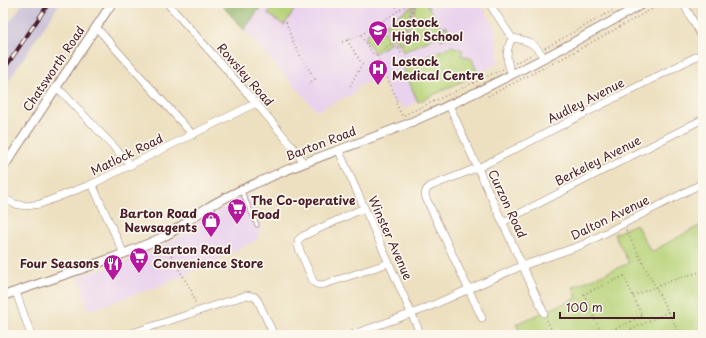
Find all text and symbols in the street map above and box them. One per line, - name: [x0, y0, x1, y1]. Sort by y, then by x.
- place label: Lostock High School: [392, 13, 463, 45]
- school or university icon: Lostock High School: [367, 19, 389, 47]
- street label: Chatsworth Road: [18, 22, 89, 115]
- street label: Rowsley Road: [213, 39, 278, 110]
- place label: Lostock Medical Centre: [392, 52, 485, 84]
- hospital icon: Lostock Medical Centre: [367, 58, 389, 86]
- street label: Audley Avenue: [544, 73, 627, 127]
- street label: Barton Road: [283, 121, 358, 165]
- street label: Matlock Road: [87, 129, 166, 179]
- street label: Berkeley Avenue: [551, 130, 644, 190]
- street label: Curzon Road: [484, 166, 532, 241]
- street label: Dalton Avenue: [567, 190, 652, 244]
- place label: The Co-operative Food: [251, 191, 356, 223]
- street label: Winster Avenue: [364, 193, 418, 283]
- supermarket icon: The Co-operative Food: [226, 197, 248, 225]
- place label: Barton Road Newsagents: [119, 204, 197, 236]
- shop icon: Barton Road Newsagents: [200, 210, 222, 238]
- place label: Barton Road Convenience Store: [153, 240, 264, 272]
- supermarket icon: Barton Road Convenience Store: [128, 246, 150, 274]
- restaurant icon: Four Seasons: [102, 253, 124, 281]
- place label: Four Seasons: [20, 254, 99, 272]
- scale bar: [560, 294, 674, 320]
- text: 100 m: [566, 298, 603, 316]

